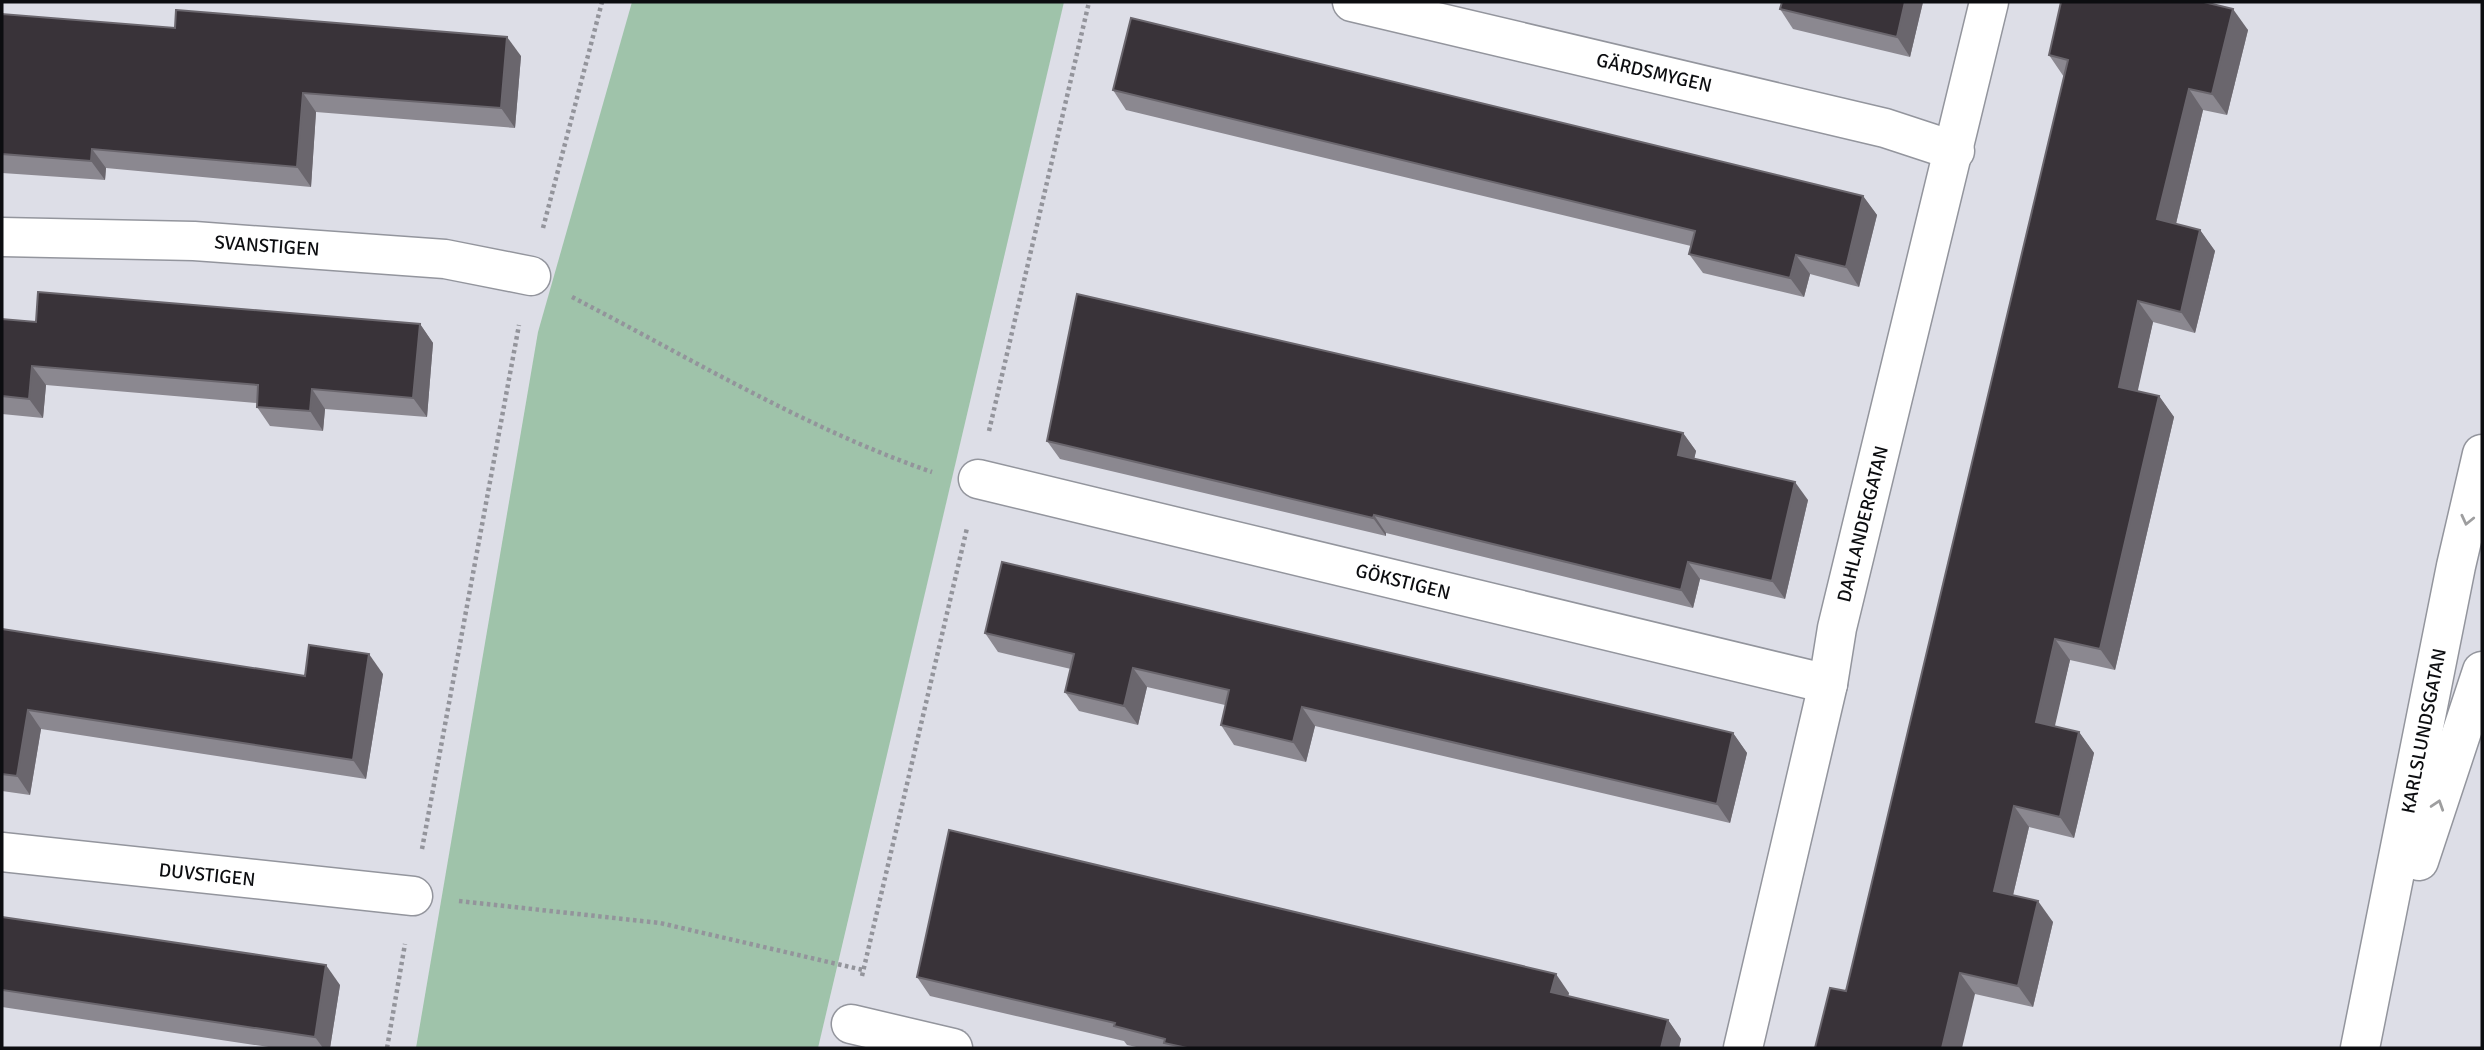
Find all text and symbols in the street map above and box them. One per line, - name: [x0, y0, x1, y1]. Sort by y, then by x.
- street label: GÄRDSMYGEN: [1594, 48, 1714, 98]
- street label: SVANSTIGEN: [214, 230, 320, 262]
- street label: DAHLANDERGATAN: [1832, 443, 1894, 605]
- one-way arrow: [2460, 514, 2475, 526]
- street label: GÖKSTIGEN: [1353, 559, 1453, 605]
- street label: KARLSLUNDSGATAN: [2396, 646, 2452, 816]
- one-way arrow: [2429, 799, 2444, 811]
- street label: DUVSTIGEN: [158, 858, 256, 892]

